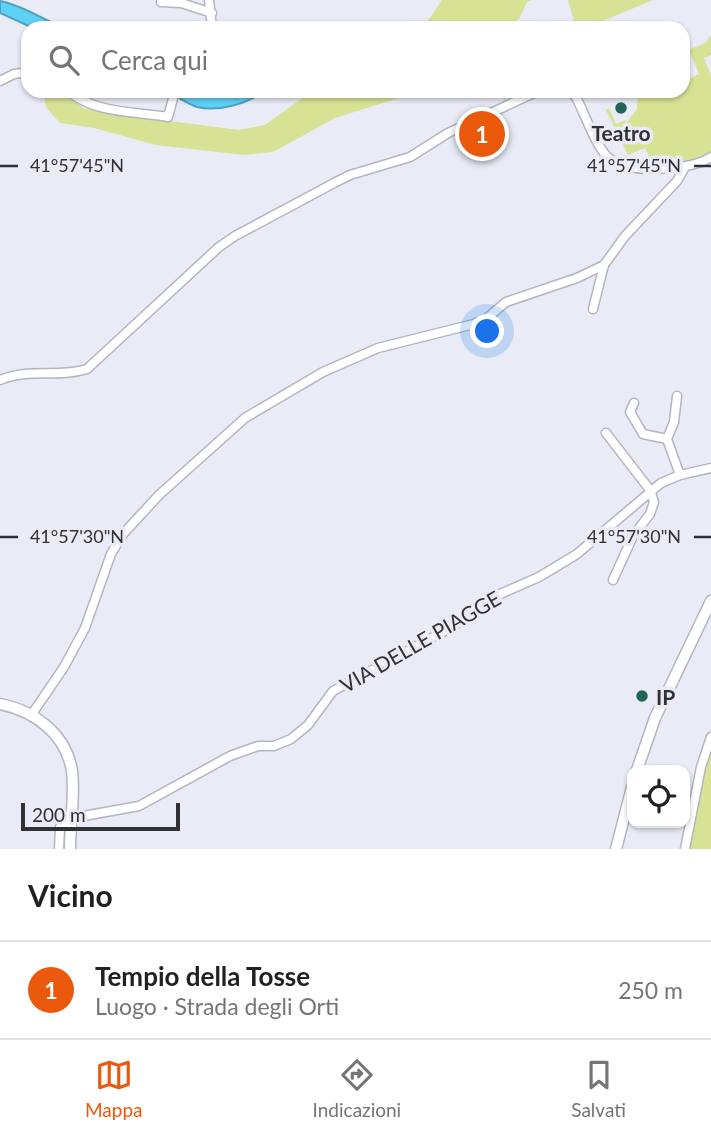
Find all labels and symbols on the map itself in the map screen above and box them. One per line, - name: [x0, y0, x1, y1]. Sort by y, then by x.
- marker: Teatro: [613, 100, 629, 116]
- pin: 1: [459, 108, 505, 160]
- place label: Teatro: [591, 120, 651, 145]
- text: 41°57'45"N: [30, 154, 124, 176]
- text: 41°57'45"N: [587, 154, 681, 176]
- your location: [470, 314, 504, 348]
- text: 41°57'30"N: [30, 525, 124, 547]
- text: 41°57'30"N: [587, 525, 681, 547]
- street label: VIA DELLE PIAGGE: [335, 585, 505, 697]
- place label: IP: [656, 684, 675, 709]
- marker: IP: [634, 688, 650, 704]
- scale bar: [21, 800, 180, 832]

